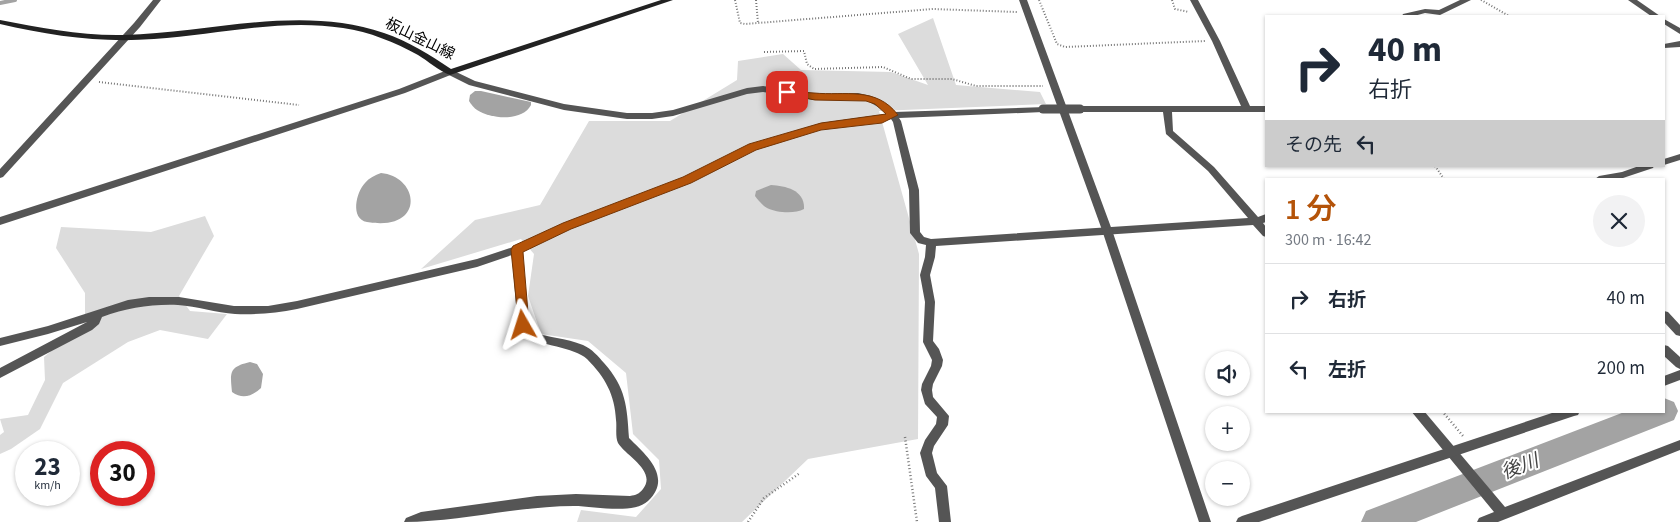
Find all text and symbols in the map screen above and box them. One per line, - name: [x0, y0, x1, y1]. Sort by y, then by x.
- street label: 板山金山線: [382, 13, 458, 65]
- text: 40 m: [1368, 25, 1442, 75]
- icon: right: [1285, 35, 1350, 100]
- pin: [766, 71, 808, 113]
- text: 右折: [1368, 74, 1412, 106]
- icon: arrive: [773, 78, 801, 106]
- icon: left: [1352, 130, 1380, 158]
- text: その先: [1285, 132, 1342, 159]
- text: 1 分: [1285, 188, 1336, 231]
- button: close: [1593, 195, 1645, 247]
- text: 300 m · 16:42: [1285, 229, 1372, 251]
- icon: right: [1285, 285, 1313, 313]
- text: 40 m: [1607, 285, 1645, 312]
- text: 右折: [1328, 287, 1366, 314]
- position arrow: [496, 298, 548, 350]
- map controls: [1205, 351, 1250, 506]
- button: sound: [1205, 351, 1250, 396]
- icon: left: [1285, 355, 1313, 383]
- text: 200 m: [1597, 355, 1645, 382]
- text: 左折: [1328, 357, 1366, 384]
- button: +: [1205, 406, 1250, 451]
- speed limit sign: 30: [90, 441, 155, 506]
- water label: 後川: [1497, 447, 1544, 486]
- text: 23: [34, 449, 61, 485]
- button: −: [1205, 461, 1250, 506]
- text: km/h: [34, 477, 61, 494]

